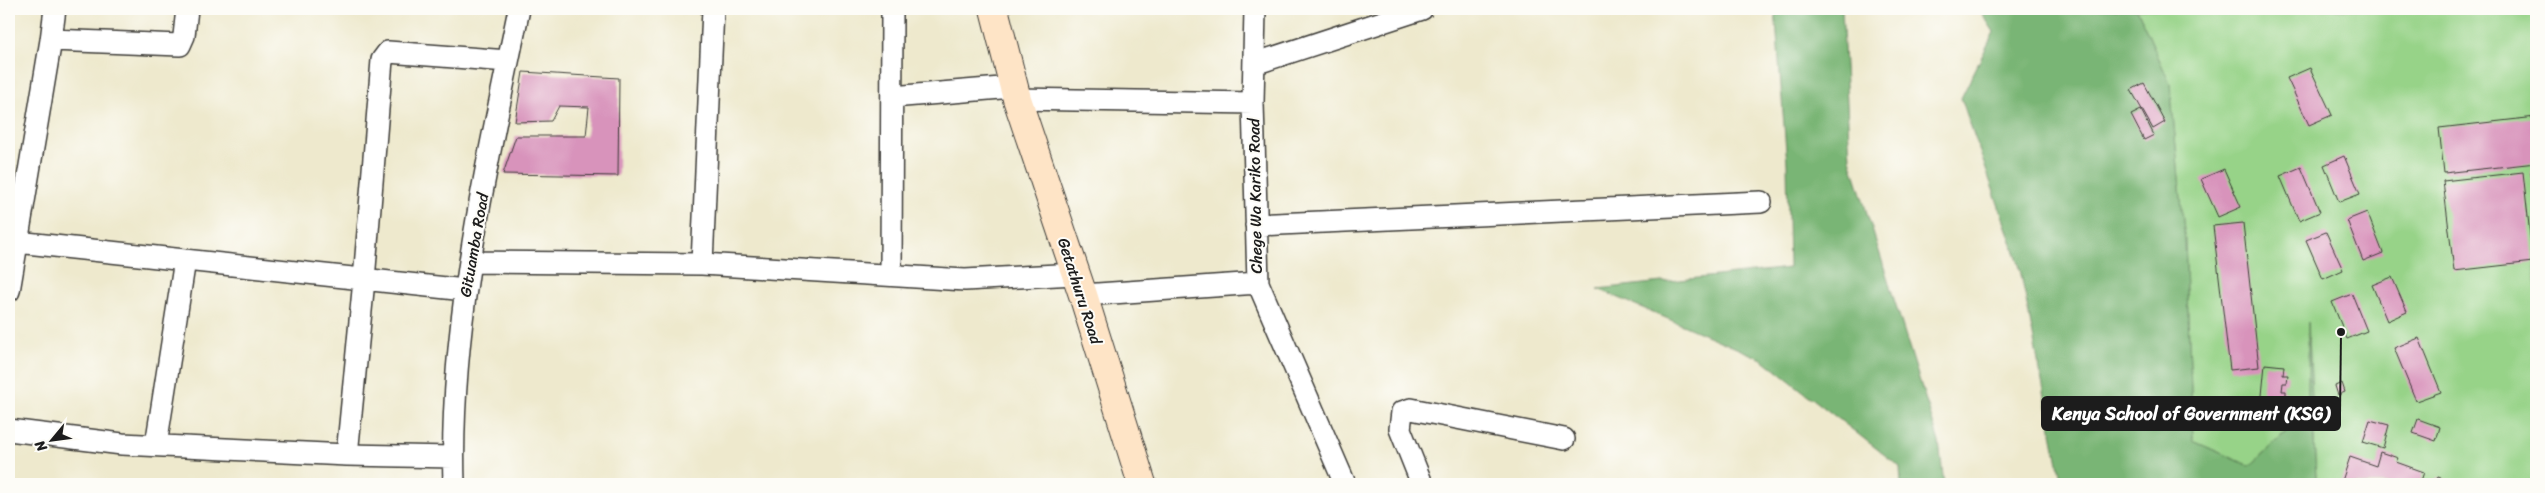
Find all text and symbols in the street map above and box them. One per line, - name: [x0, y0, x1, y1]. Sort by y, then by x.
- street label: Chege Wa Kariko Road: [1239, 117, 1271, 274]
- street label: Gituamba Road: [451, 189, 498, 299]
- street label: Getathuru Road: [1049, 234, 1111, 350]
- callout: Kenya School of Government (KSG): [2042, 397, 2340, 430]
- text: Kenya School of Government (KSG): [2051, 398, 2332, 430]
- north arrow: [28, 416, 78, 466]
- text: N: [28, 435, 55, 457]

